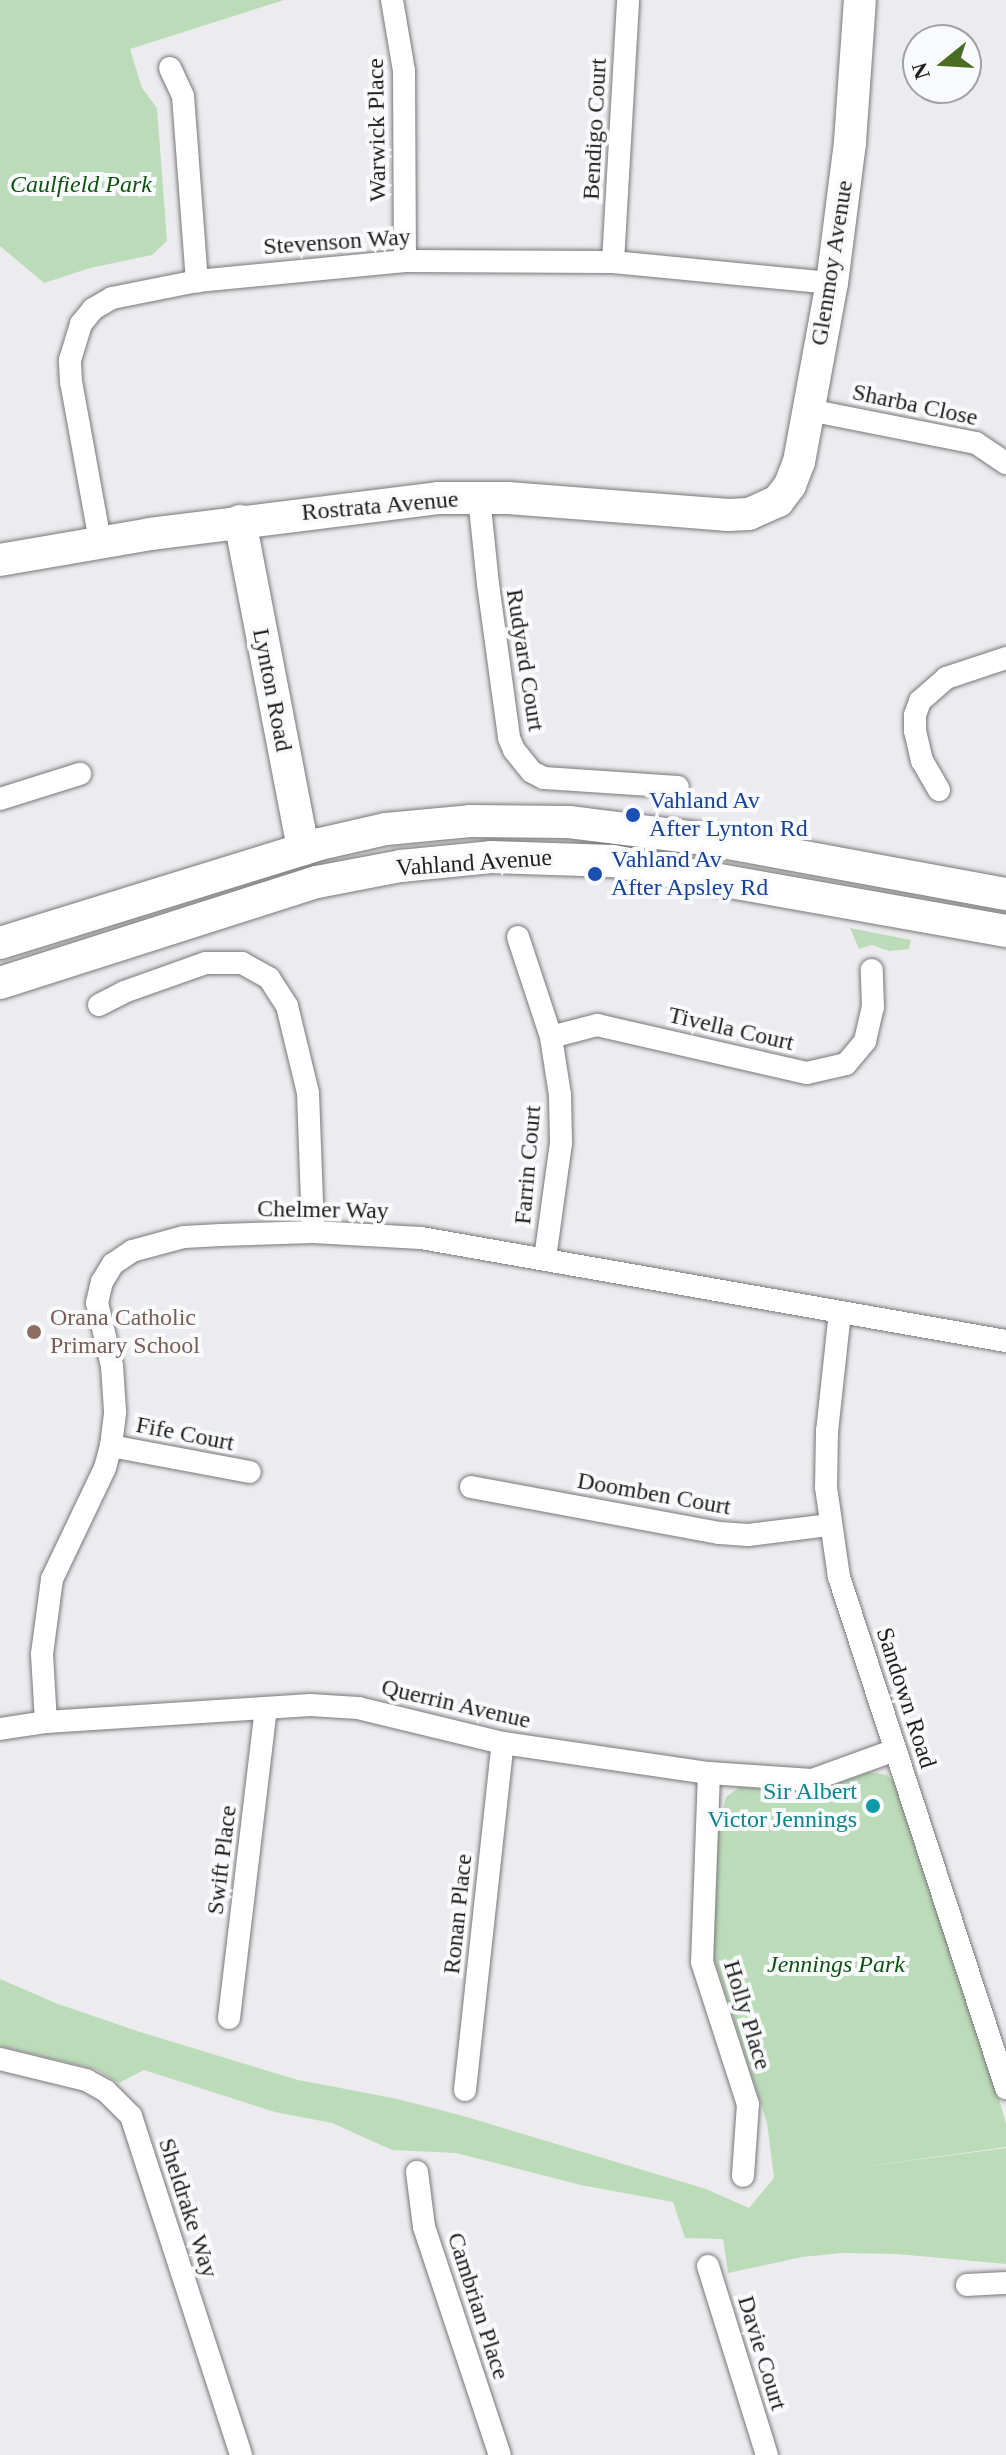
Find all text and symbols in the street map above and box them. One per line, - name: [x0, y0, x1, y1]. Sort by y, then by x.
- north arrow: [902, 24, 982, 104]
- street label: Bendigo Court: [577, 57, 613, 201]
- street label: Warwick Place: [361, 58, 393, 202]
- text: N: [906, 60, 935, 82]
- park label: Caulfield Park: [10, 171, 152, 199]
- street label: Glenmoy Avenue: [805, 178, 859, 348]
- street label: Stevenson Way: [262, 222, 412, 262]
- street label: Sharba Close: [850, 378, 980, 432]
- street label: Rostrata Avenue: [300, 485, 460, 527]
- street label: Rudyard Court: [500, 587, 550, 733]
- street label: Lynton Road: [246, 626, 298, 754]
- place label: Vahland Av After Lynton Rd: [649, 787, 808, 843]
- marker: Vahland Av After Lynton Rd: [624, 806, 642, 824]
- street label: Vahland Avenue: [394, 843, 554, 883]
- place label: Vahland Av After Apsley Rd: [611, 846, 770, 902]
- marker: Vahland Av After Apsley Rd: [586, 865, 604, 883]
- street label: Tivella Court: [666, 1001, 796, 1057]
- street label: Farrin Court: [508, 1104, 548, 1226]
- street label: Chelmer Way: [257, 1194, 389, 1226]
- place label: Orana Catholic Primary School: [50, 1304, 200, 1360]
- marker: Orana Catholic Primary School: [25, 1323, 43, 1341]
- street label: Fife Court: [134, 1410, 236, 1458]
- street label: Doomben Court: [575, 1466, 733, 1522]
- street label: Sandown Road: [870, 1624, 942, 1772]
- street label: Querrin Avenue: [378, 1673, 534, 1735]
- place label: Sir Albert Victor Jennings: [707, 1778, 857, 1834]
- marker: Sir Albert Victor Jennings: [864, 1797, 882, 1815]
- street label: Swift Place: [201, 1804, 243, 1916]
- street label: Ronan Place: [437, 1853, 479, 1975]
- park label: Jennings Park: [767, 1951, 905, 1979]
- street label: Holly Place: [717, 1957, 777, 2073]
- street label: Sheldrake Way: [152, 2134, 224, 2282]
- street label: Cambrian Place: [441, 2229, 515, 2383]
- street label: Davie Court: [731, 2292, 793, 2414]

